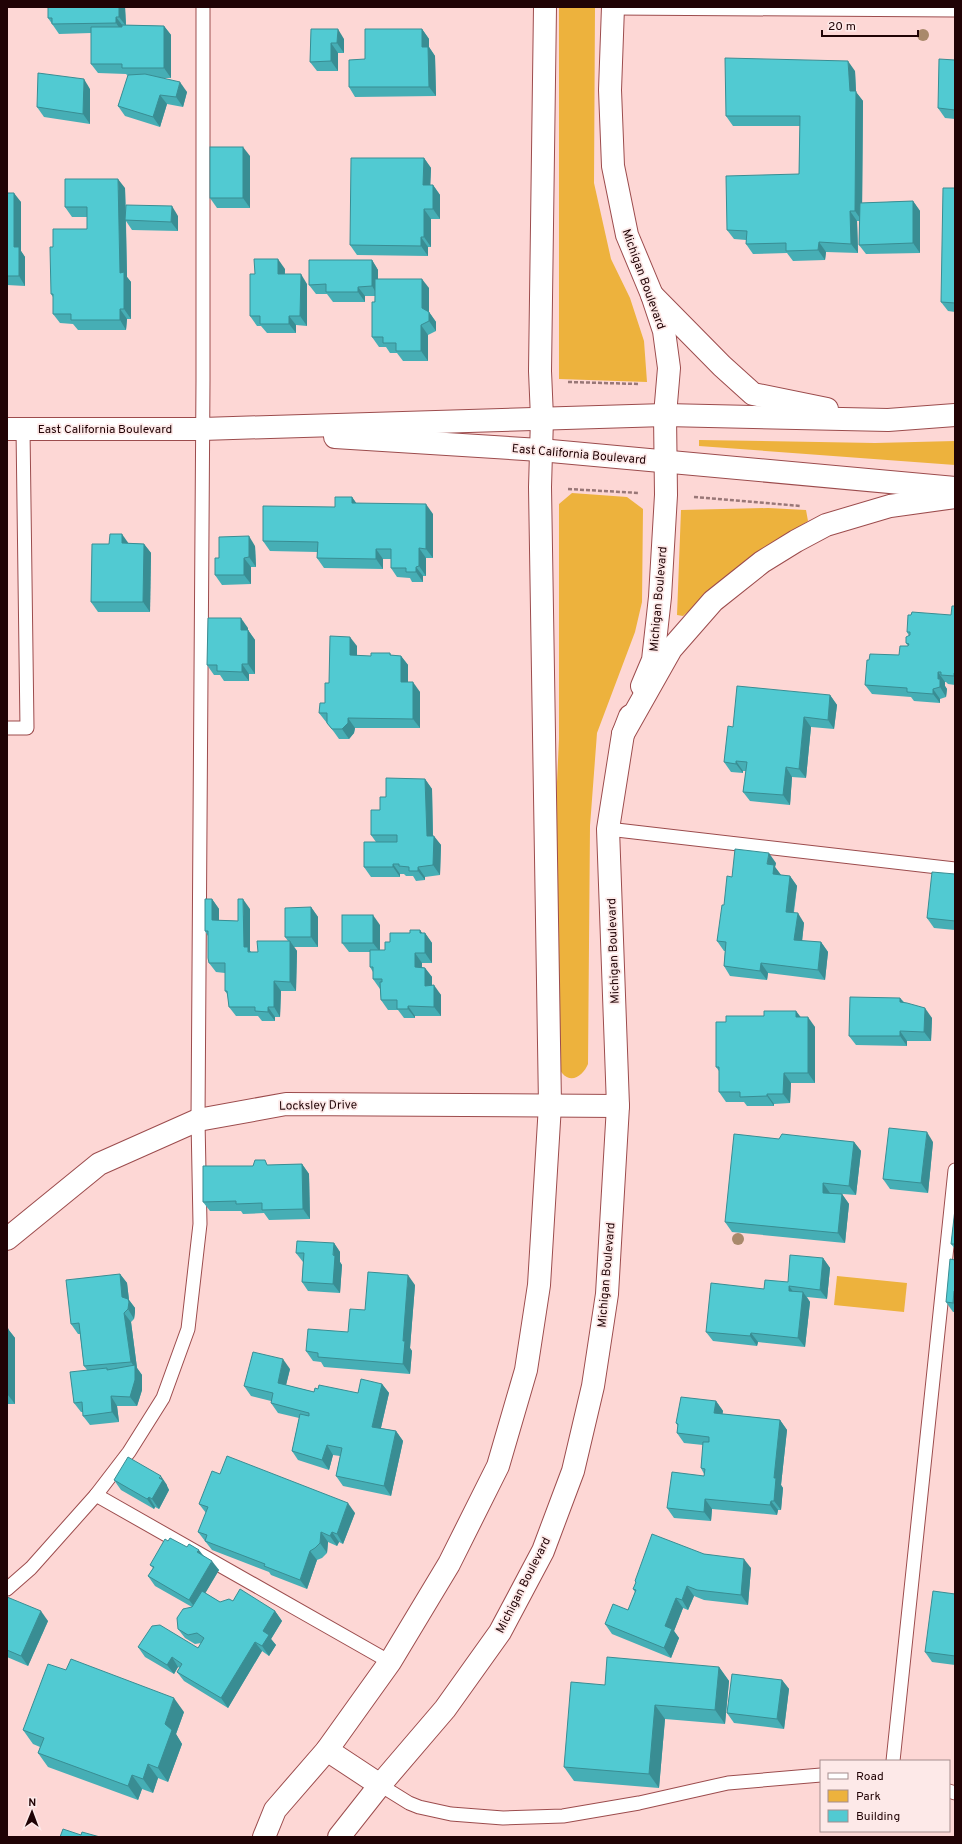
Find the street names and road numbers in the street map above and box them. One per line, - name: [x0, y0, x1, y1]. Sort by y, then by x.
- street label: Michigan Boulevard: [617, 227, 669, 332]
- street label: East California Boulevard: [38, 422, 172, 438]
- street label: East California Boulevard: [511, 441, 647, 469]
- street label: Michigan Boulevard: [646, 546, 672, 652]
- street label: Michigan Boulevard: [604, 898, 624, 1004]
- street label: Locksley Drive: [279, 1097, 357, 1115]
- street label: Michigan Boulevard: [594, 1222, 620, 1328]
- street label: Michigan Boulevard: [493, 1535, 555, 1636]

